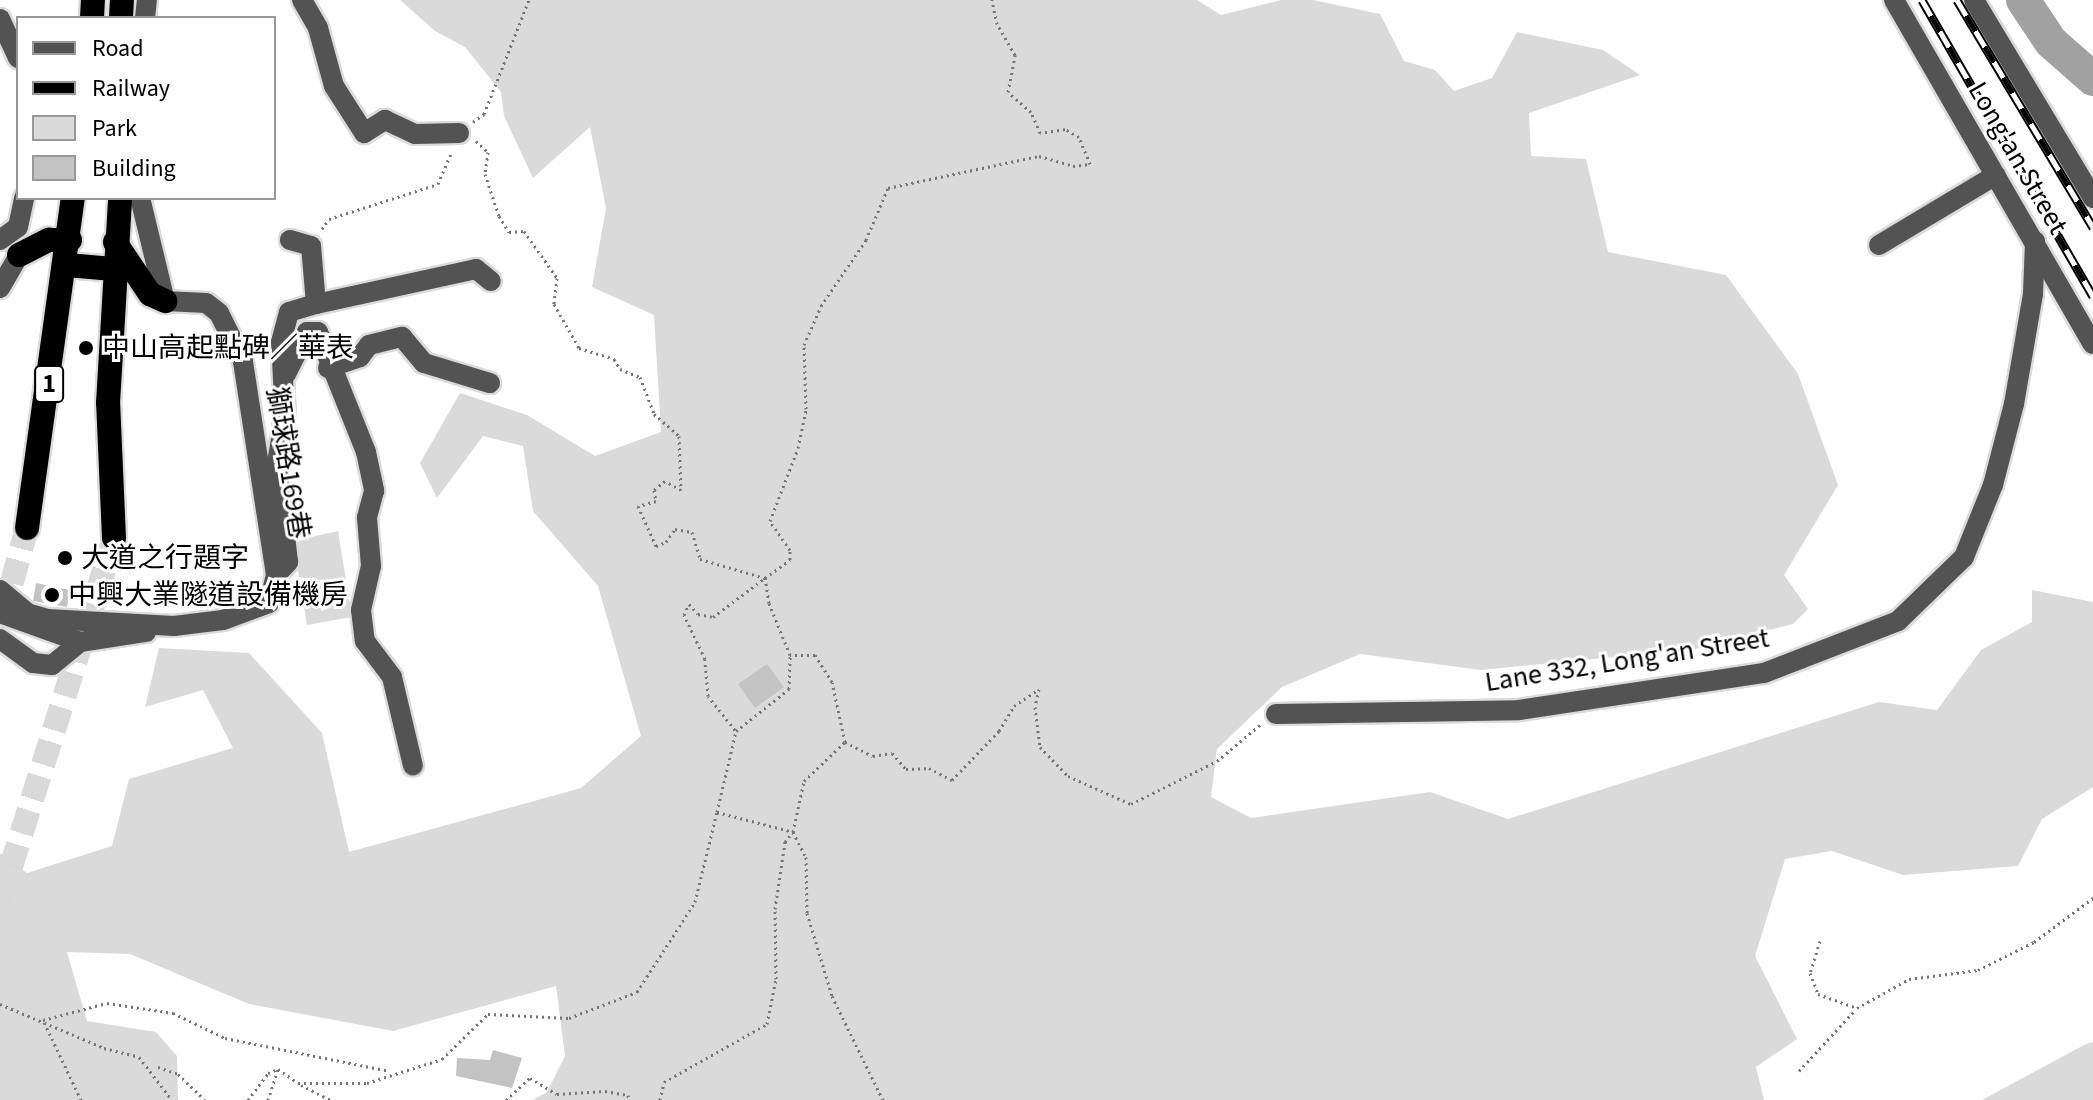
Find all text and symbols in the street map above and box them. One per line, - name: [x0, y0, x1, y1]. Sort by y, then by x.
- legend: [16, 16, 276, 200]
- text: Road: [92, 31, 144, 66]
- text: Railway: [92, 71, 170, 106]
- street label: Long'an Street: [1961, 76, 2075, 240]
- text: Park: [92, 111, 137, 146]
- text: Building: [92, 151, 176, 186]
- place label: 中山高起點碑／華表: [102, 331, 354, 365]
- marker: 中山高起點碑／華表: [77, 339, 95, 357]
- road number: 1: [33, 362, 65, 406]
- street label: 獅球路169巷: [259, 384, 317, 542]
- place label: 大道之行題字: [81, 541, 249, 575]
- marker: 大道之行題字: [56, 549, 74, 567]
- place label: 中興大業隧道設備機房: [68, 578, 348, 612]
- marker: 中興大業隧道設備機房: [43, 586, 61, 604]
- street label: Lane 332, Long'an Street: [1483, 621, 1771, 699]

